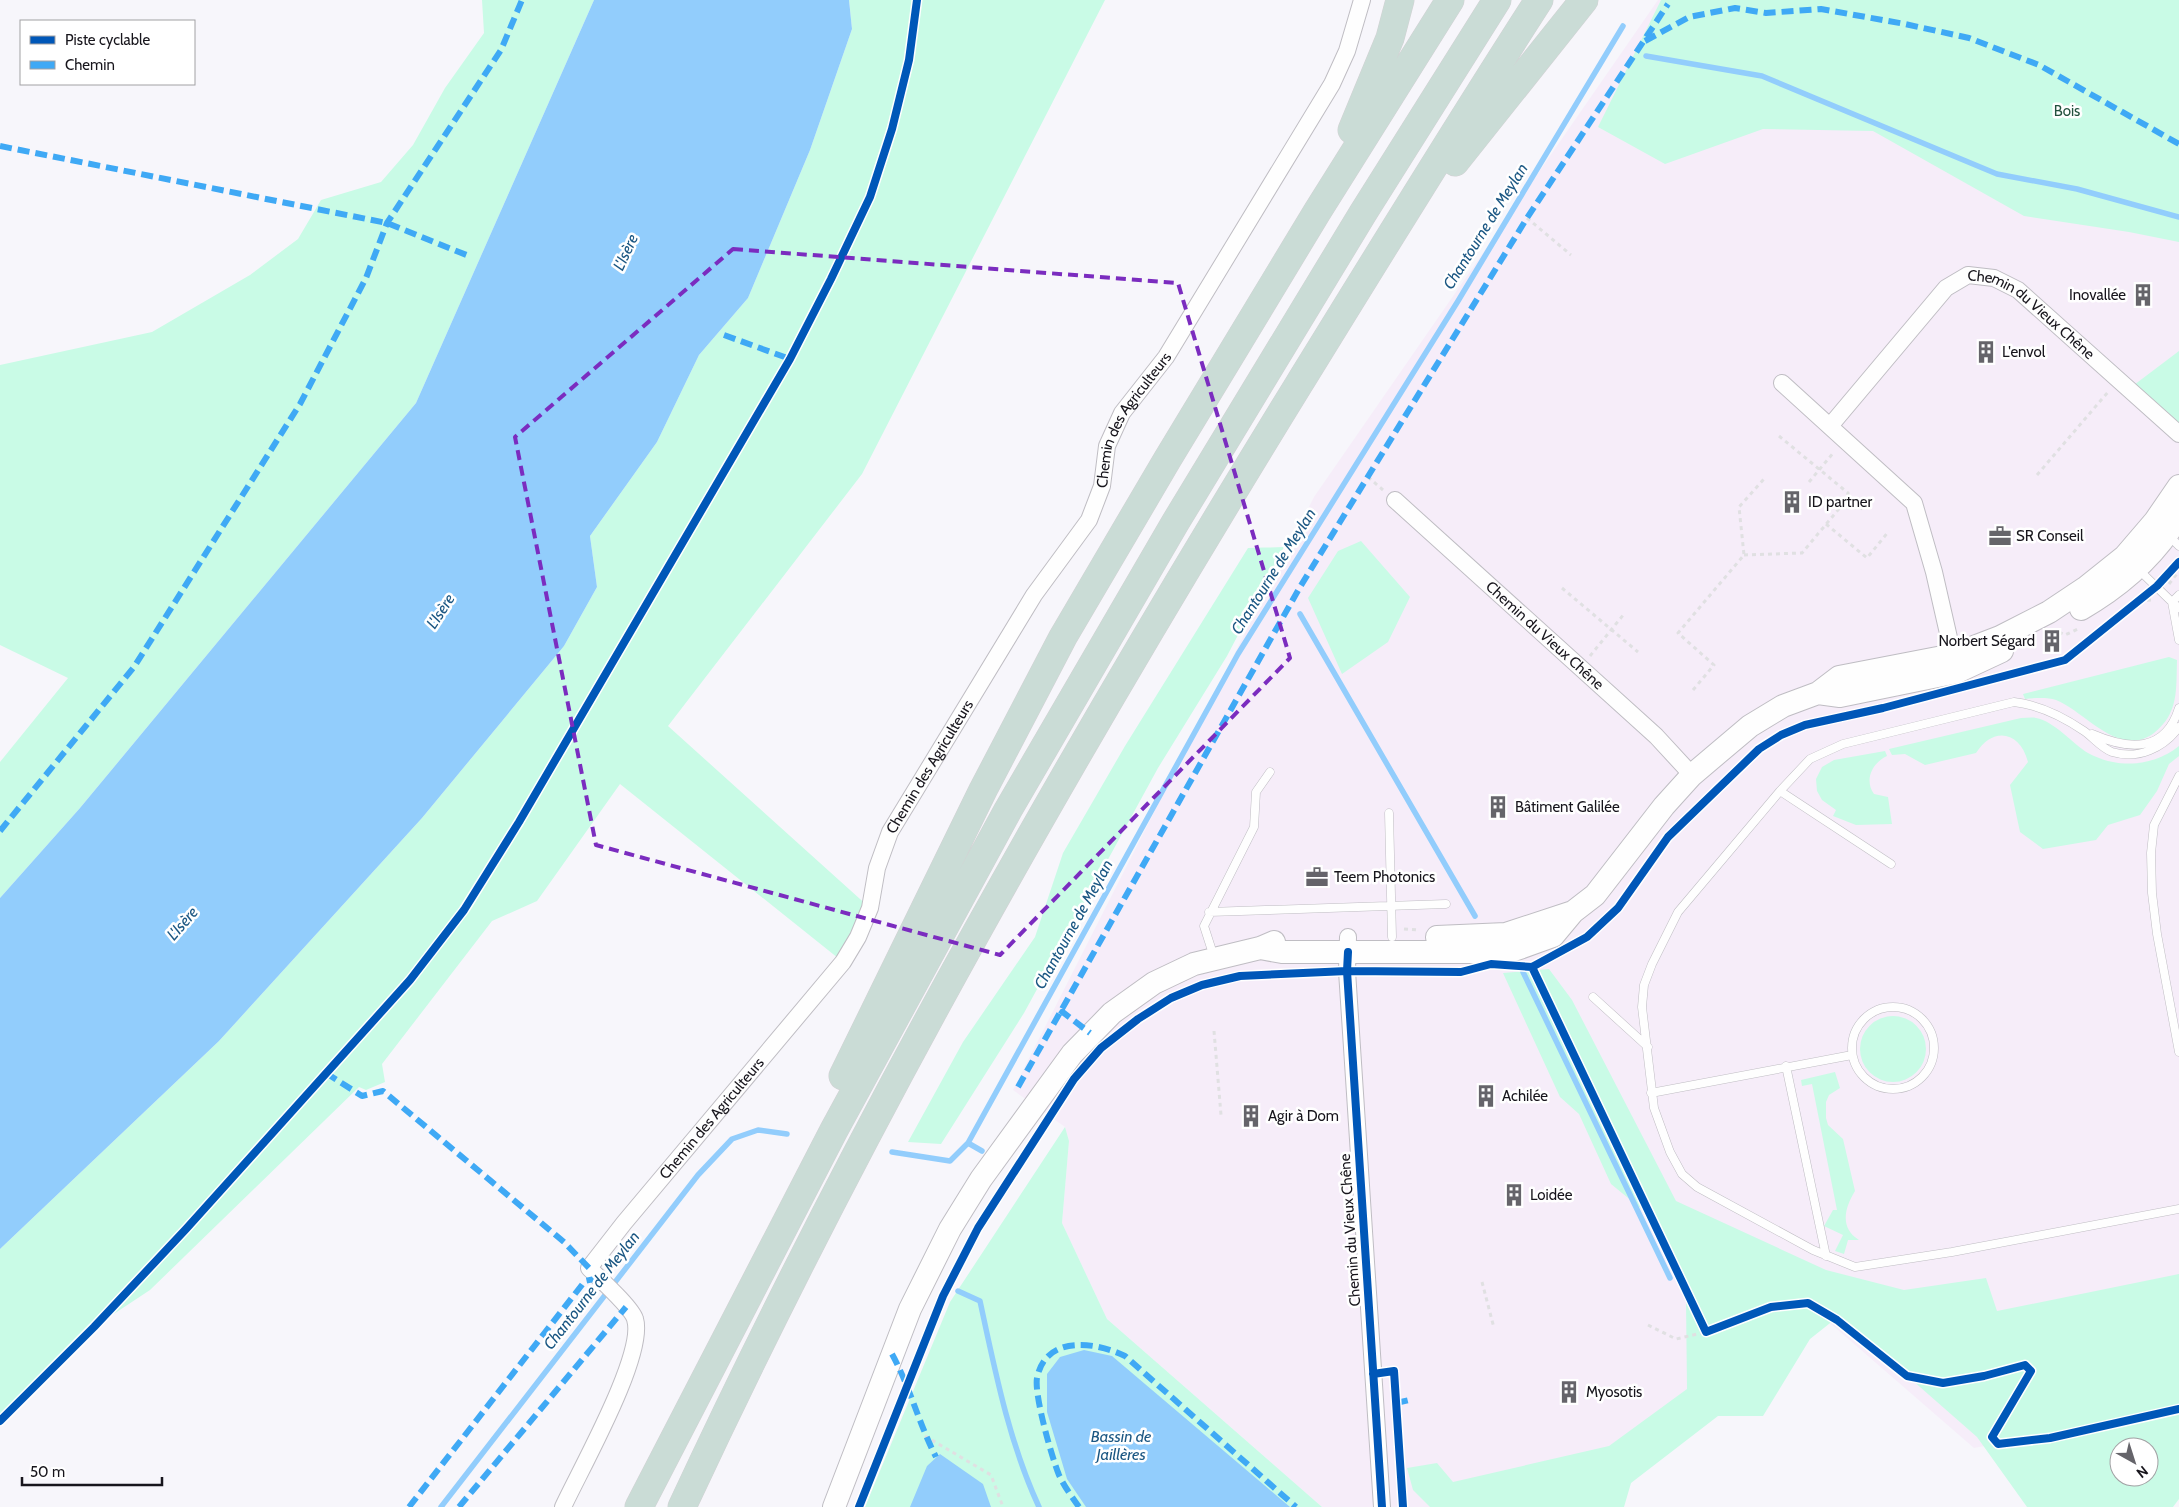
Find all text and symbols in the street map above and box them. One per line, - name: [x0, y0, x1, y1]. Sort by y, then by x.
- legend: [20, 20, 195, 85]
- text: Piste cyclable: [65, 31, 151, 49]
- text: Chemin: [65, 56, 115, 74]
- park label: Bois: [2054, 102, 2080, 120]
- water label: Chantourne de Meylan: [1439, 160, 1532, 293]
- water label: L'Isère: [609, 231, 642, 273]
- street label: Chemin du Vieux Chêne: [1967, 266, 2099, 363]
- building icon: Inovallée: [2130, 282, 2156, 308]
- place label: Inovallée: [2069, 286, 2126, 304]
- building icon: L'envol: [1973, 339, 1999, 365]
- place label: L'envol: [2002, 343, 2046, 361]
- street label: Chemin des Agriculteurs: [1093, 349, 1175, 489]
- building icon: ID partner: [1779, 489, 1805, 515]
- place label: ID partner: [1808, 493, 1873, 511]
- water label: Chantourne de Meylan: [1227, 505, 1320, 638]
- office icon: SR Conseil: [1987, 523, 2013, 549]
- place label: SR Conseil: [2016, 527, 2084, 545]
- street label: Chemin du Vieux Chêne: [1482, 578, 1608, 694]
- water label: L'Isère: [422, 590, 459, 632]
- building icon: Norbert Ségard: [2039, 628, 2065, 654]
- place label: Norbert Ségard: [1939, 632, 2035, 650]
- street label: Chemin des Agriculteurs: [882, 697, 977, 837]
- building icon: Bâtiment Galilée: [1485, 794, 1511, 820]
- place label: Bâtiment Galilée: [1515, 798, 1620, 816]
- water label: Chantourne de Meylan: [1030, 856, 1117, 992]
- office icon: Teem Photonics: [1304, 864, 1330, 890]
- place label: Teem Photonics: [1334, 868, 1435, 886]
- water label: L'Isère: [163, 903, 202, 944]
- street label: Chemin des Agriculteurs: [656, 1054, 768, 1183]
- building icon: Achilée: [1473, 1083, 1499, 1109]
- place label: Achilée: [1502, 1087, 1548, 1105]
- building icon: Agir à Dom: [1238, 1103, 1264, 1129]
- place label: Agir à Dom: [1268, 1107, 1339, 1125]
- street label: Chemin du Vieux Chêne: [1336, 1153, 1364, 1307]
- building icon: Loidée: [1501, 1182, 1527, 1208]
- place label: Loidée: [1530, 1186, 1573, 1204]
- water label: Chantourne de Meylan: [539, 1227, 643, 1353]
- building icon: Myosotis: [1556, 1379, 1582, 1405]
- place label: Myosotis: [1586, 1383, 1642, 1401]
- water label: Bassin de Jaillères: [1091, 1427, 1151, 1464]
- north arrow: [2109, 1437, 2159, 1487]
- scale bar: [22, 1454, 162, 1486]
- text: N: [2133, 1462, 2152, 1482]
- text: 50 m: [30, 1463, 65, 1481]

